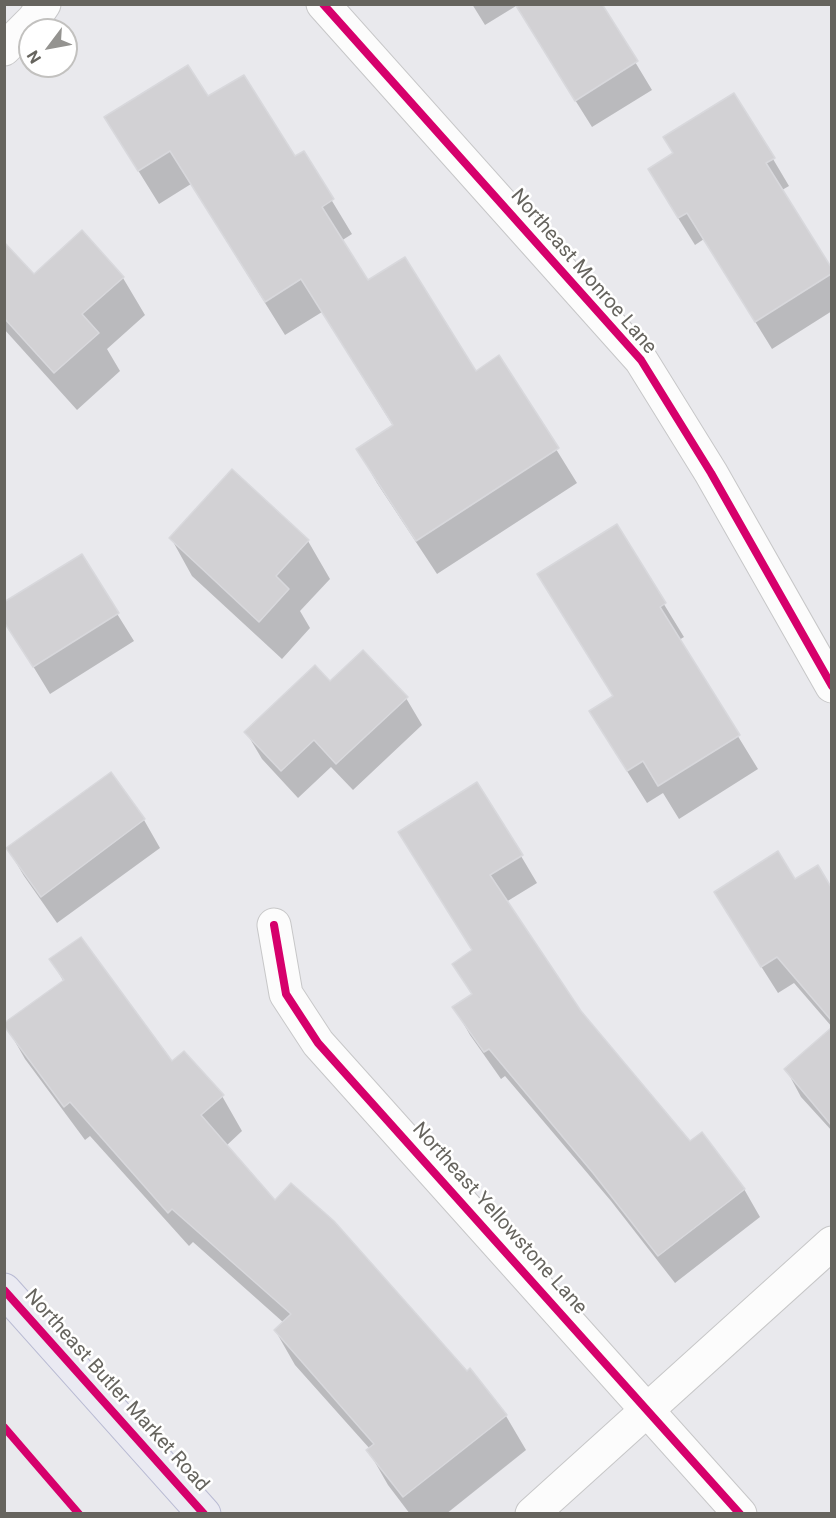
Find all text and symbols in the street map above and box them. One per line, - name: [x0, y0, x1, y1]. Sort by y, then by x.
- north arrow: [18, 18, 78, 78]
- text: N: [23, 47, 45, 67]
- street label: Northeast Monroe Lane: [505, 185, 661, 359]
- street label: Northeast Yellowstone Lane: [406, 1118, 592, 1320]
- street label: Northeast Butler Market Road: [19, 1285, 213, 1497]

